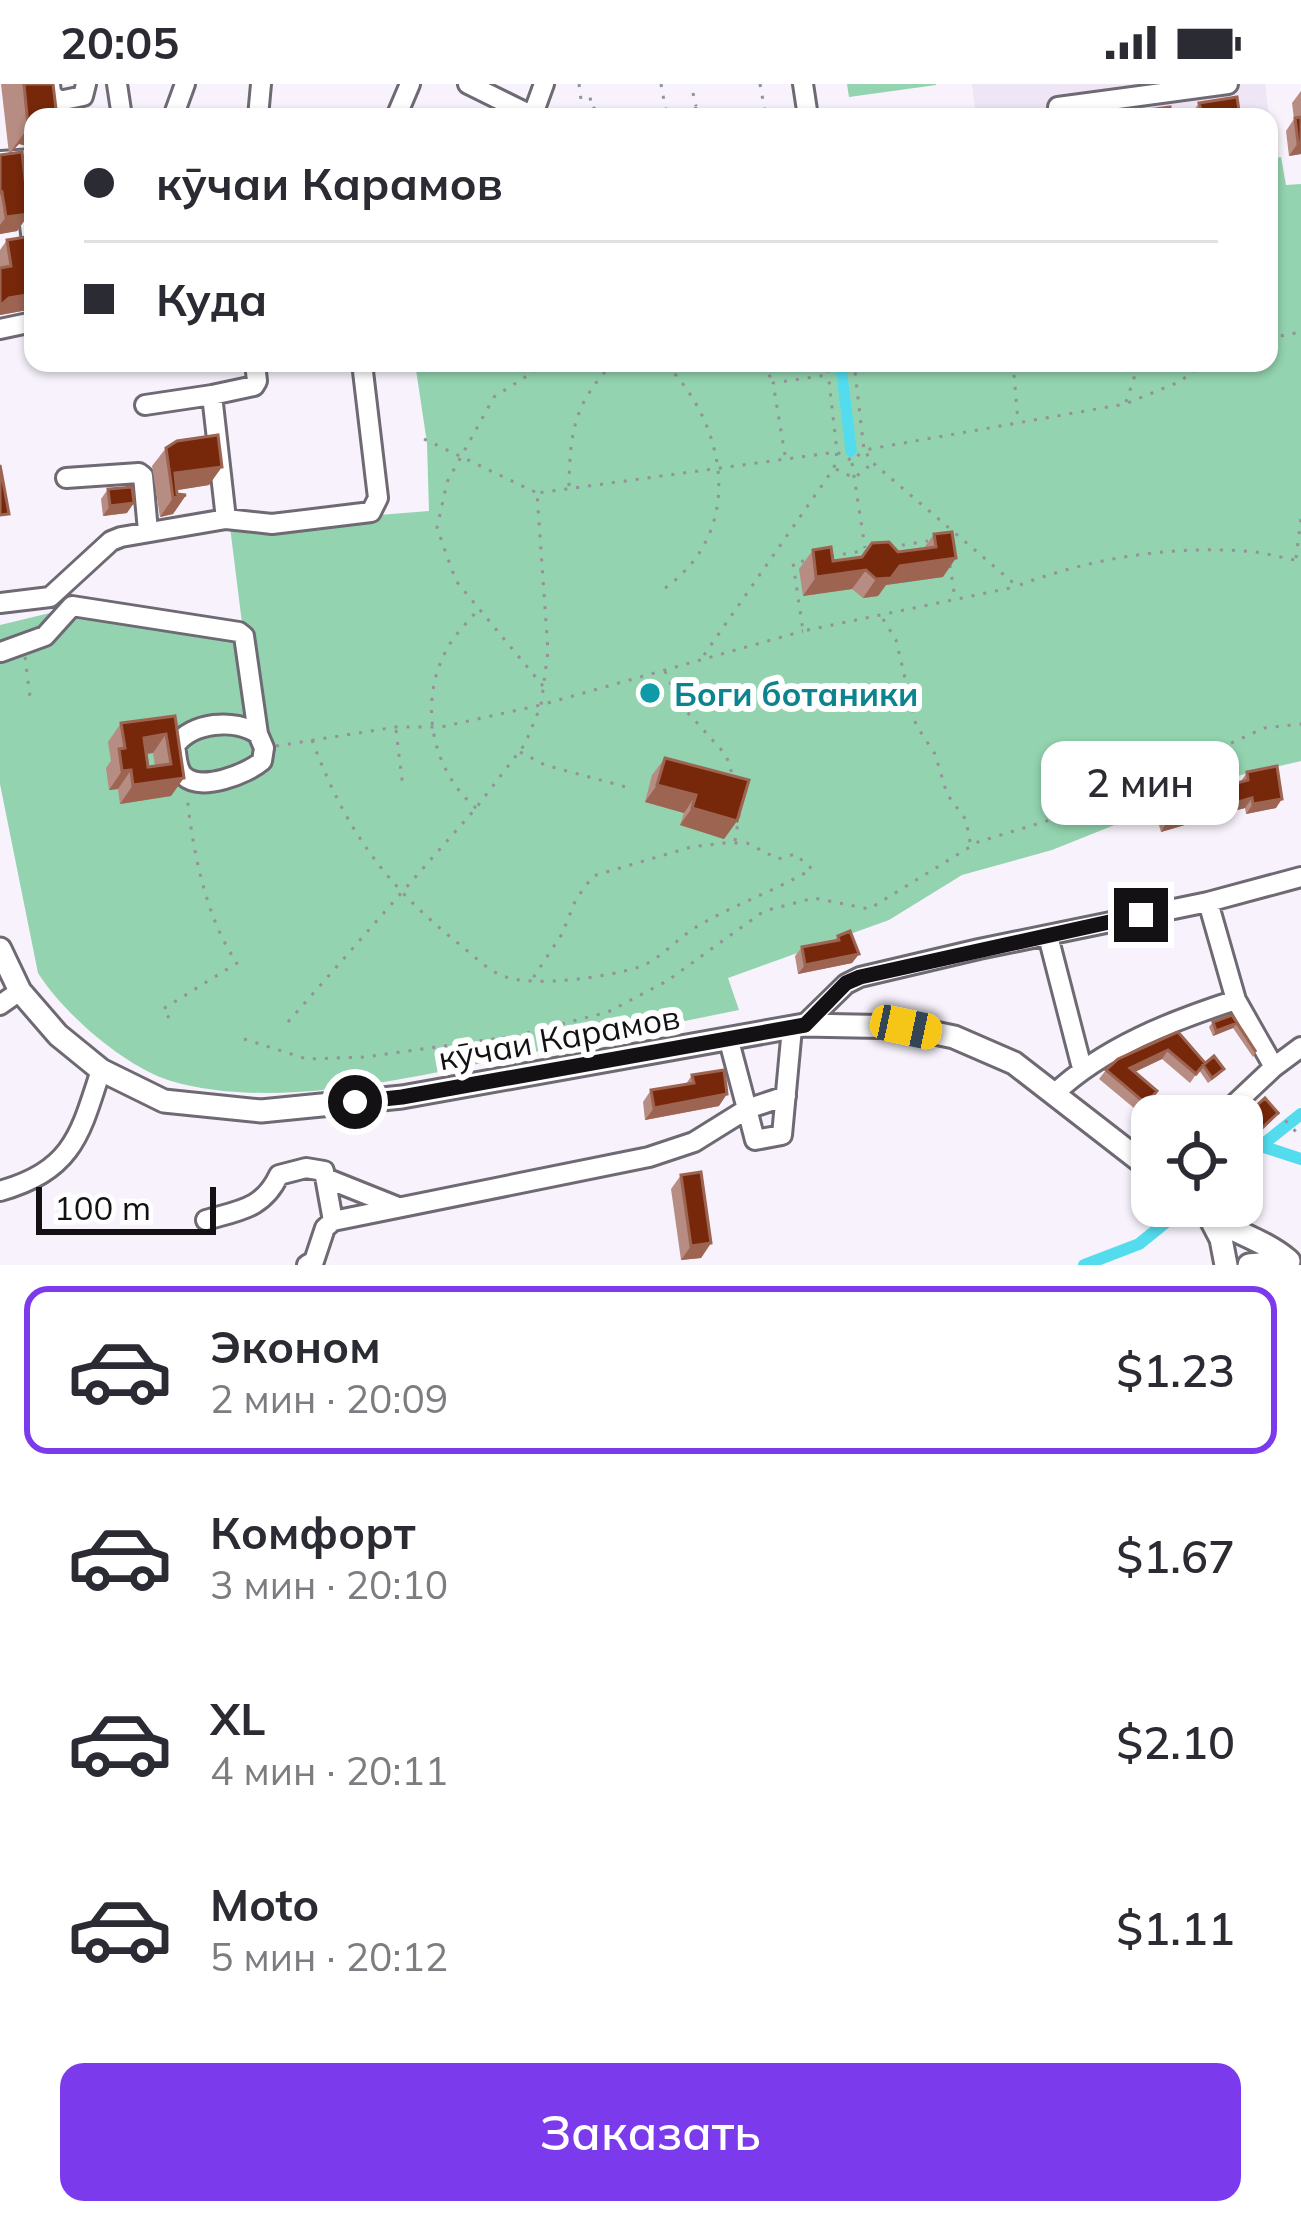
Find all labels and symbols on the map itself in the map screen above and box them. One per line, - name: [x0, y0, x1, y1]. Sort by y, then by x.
- place label: Боги ботаники: [674, 673, 918, 714]
- marker: Боги ботаники: [637, 680, 663, 706]
- callout: 2 мин: [1042, 741, 1240, 825]
- route end: [1114, 888, 1168, 942]
- street label: кӯчаи Карамов: [435, 996, 683, 1078]
- car: [867, 1002, 945, 1052]
- route start: [328, 1075, 382, 1129]
- scale bar: [36, 1181, 216, 1234]

